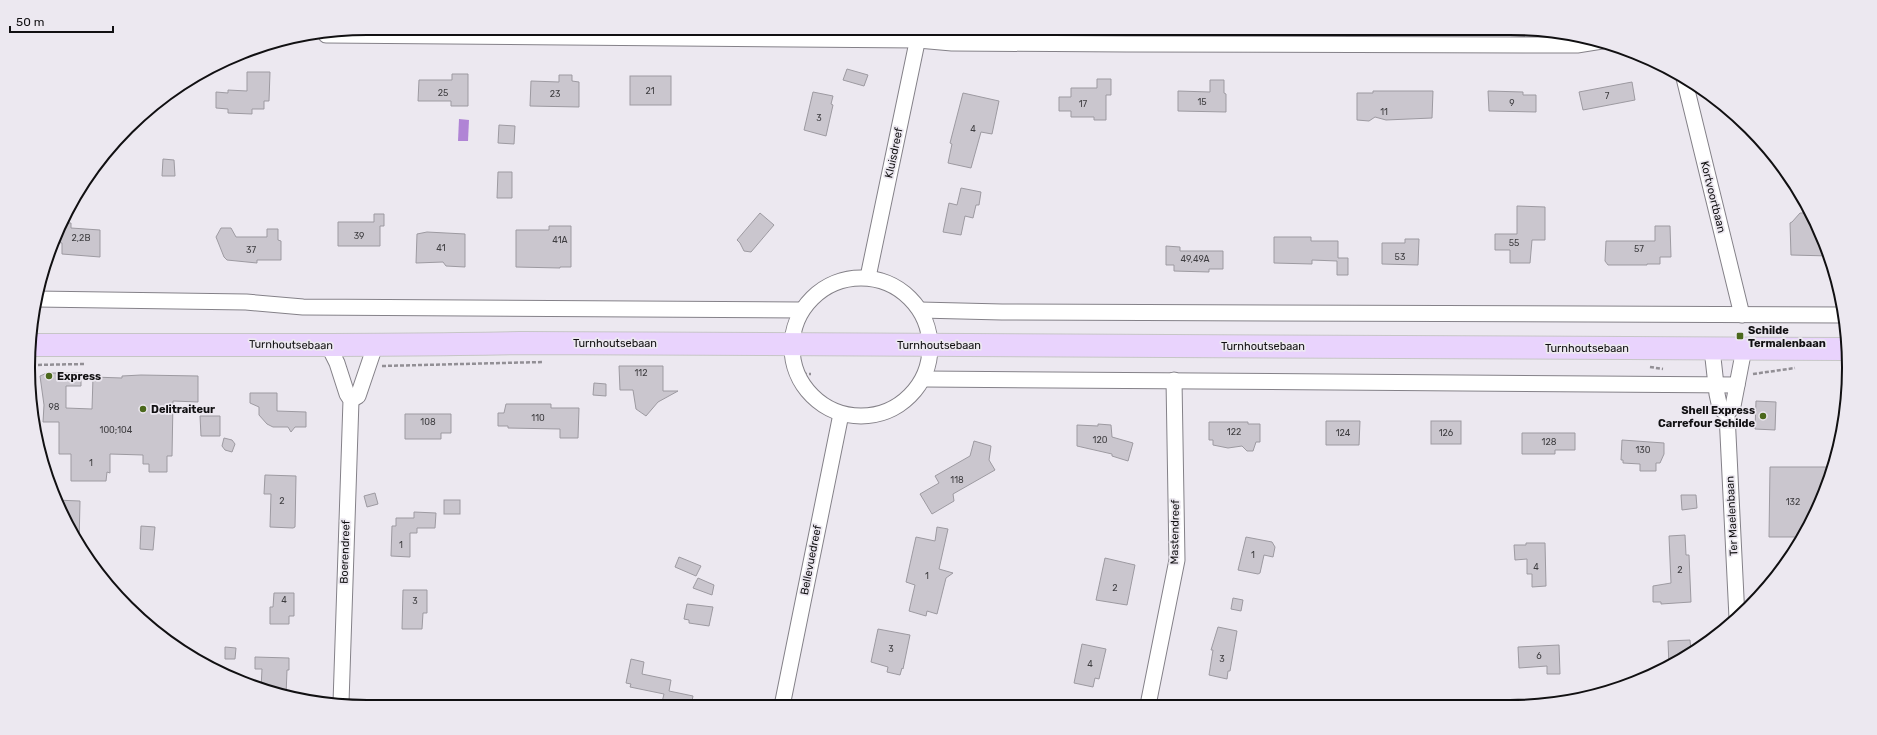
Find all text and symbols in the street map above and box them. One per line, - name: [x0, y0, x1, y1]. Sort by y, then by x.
- scale bar: [10, 8, 113, 34]
- text: 50 m: [16, 15, 44, 29]
- house number: 21: [645, 86, 655, 96]
- house number: 25: [438, 88, 448, 98]
- house number: 23: [550, 89, 560, 99]
- house number: 7: [1605, 91, 1610, 101]
- house number: 15: [1197, 97, 1207, 107]
- house number: 9: [1509, 98, 1515, 108]
- house number: 17: [1079, 99, 1088, 109]
- house number: 11: [1380, 107, 1388, 117]
- house number: 3: [816, 113, 822, 123]
- house number: 4: [970, 124, 976, 134]
- street label: Kluisdreef: [882, 126, 906, 179]
- street label: Kortvoortbaan: [1698, 160, 1728, 234]
- house number: 39: [354, 231, 364, 241]
- house number: 2,2B: [72, 233, 90, 243]
- house number: 41A: [552, 235, 568, 245]
- house number: 55: [1509, 238, 1519, 248]
- house number: 41: [436, 243, 446, 253]
- house number: 57: [1634, 244, 1644, 254]
- house number: 37: [246, 245, 256, 255]
- house number: 53: [1395, 252, 1405, 262]
- house number: 49,49A: [1181, 254, 1209, 264]
- place label: Schilde Termalenbaan: [1748, 324, 1826, 350]
- marker: Schilde Termalenbaan: [1735, 331, 1745, 341]
- street label: Turnhoutsebaan: [573, 337, 657, 350]
- street label: Turnhoutsebaan: [249, 338, 333, 352]
- street label: Turnhoutsebaan: [897, 339, 981, 352]
- street label: Turnhoutsebaan: [1221, 340, 1305, 353]
- street label: Turnhoutsebaan: [1545, 342, 1629, 355]
- house number: 112: [635, 368, 648, 378]
- place label: Express: [57, 370, 101, 383]
- marker: Express: [44, 371, 54, 381]
- house number: 98: [48, 402, 60, 412]
- place label: Delitraiteur: [151, 403, 215, 416]
- marker: Delitraiteur: [138, 404, 148, 414]
- place label: Shell Express Carrefour Schilde: [1658, 404, 1755, 430]
- marker: Shell Express Carrefour Schilde: [1758, 411, 1768, 421]
- house number: 110: [531, 413, 545, 423]
- house number: 108: [420, 417, 436, 427]
- house number: 100;104: [100, 425, 133, 435]
- house number: 122: [1227, 427, 1241, 437]
- house number: 124: [1336, 428, 1351, 438]
- house number: 126: [1439, 428, 1454, 438]
- house number: 120: [1093, 435, 1108, 445]
- house number: 128: [1542, 437, 1557, 447]
- house number: 130: [1636, 445, 1651, 455]
- house number: 1: [89, 458, 93, 468]
- house number: 118: [950, 475, 964, 485]
- street label: Ter Maelenbaan: [1723, 476, 1741, 556]
- house number: 2: [279, 496, 285, 506]
- house number: 132: [1786, 497, 1800, 507]
- street label: Mastendreef: [1168, 499, 1182, 564]
- street label: Boerendreef: [337, 519, 353, 584]
- street label: Bellevuedreef: [798, 523, 824, 596]
- house number: 1: [399, 540, 403, 550]
- house number: 1: [1251, 550, 1255, 560]
- house number: 4: [1533, 562, 1539, 572]
- house number: 2: [1677, 565, 1683, 575]
- house number: 1: [925, 571, 929, 581]
- house number: 2: [1112, 583, 1118, 593]
- house number: 4: [281, 595, 287, 605]
- house number: 3: [412, 596, 418, 606]
- house number: 3: [888, 644, 894, 654]
- house number: 6: [1536, 651, 1542, 661]
- house number: 3: [1219, 654, 1225, 664]
- house number: 4: [1087, 659, 1093, 669]

